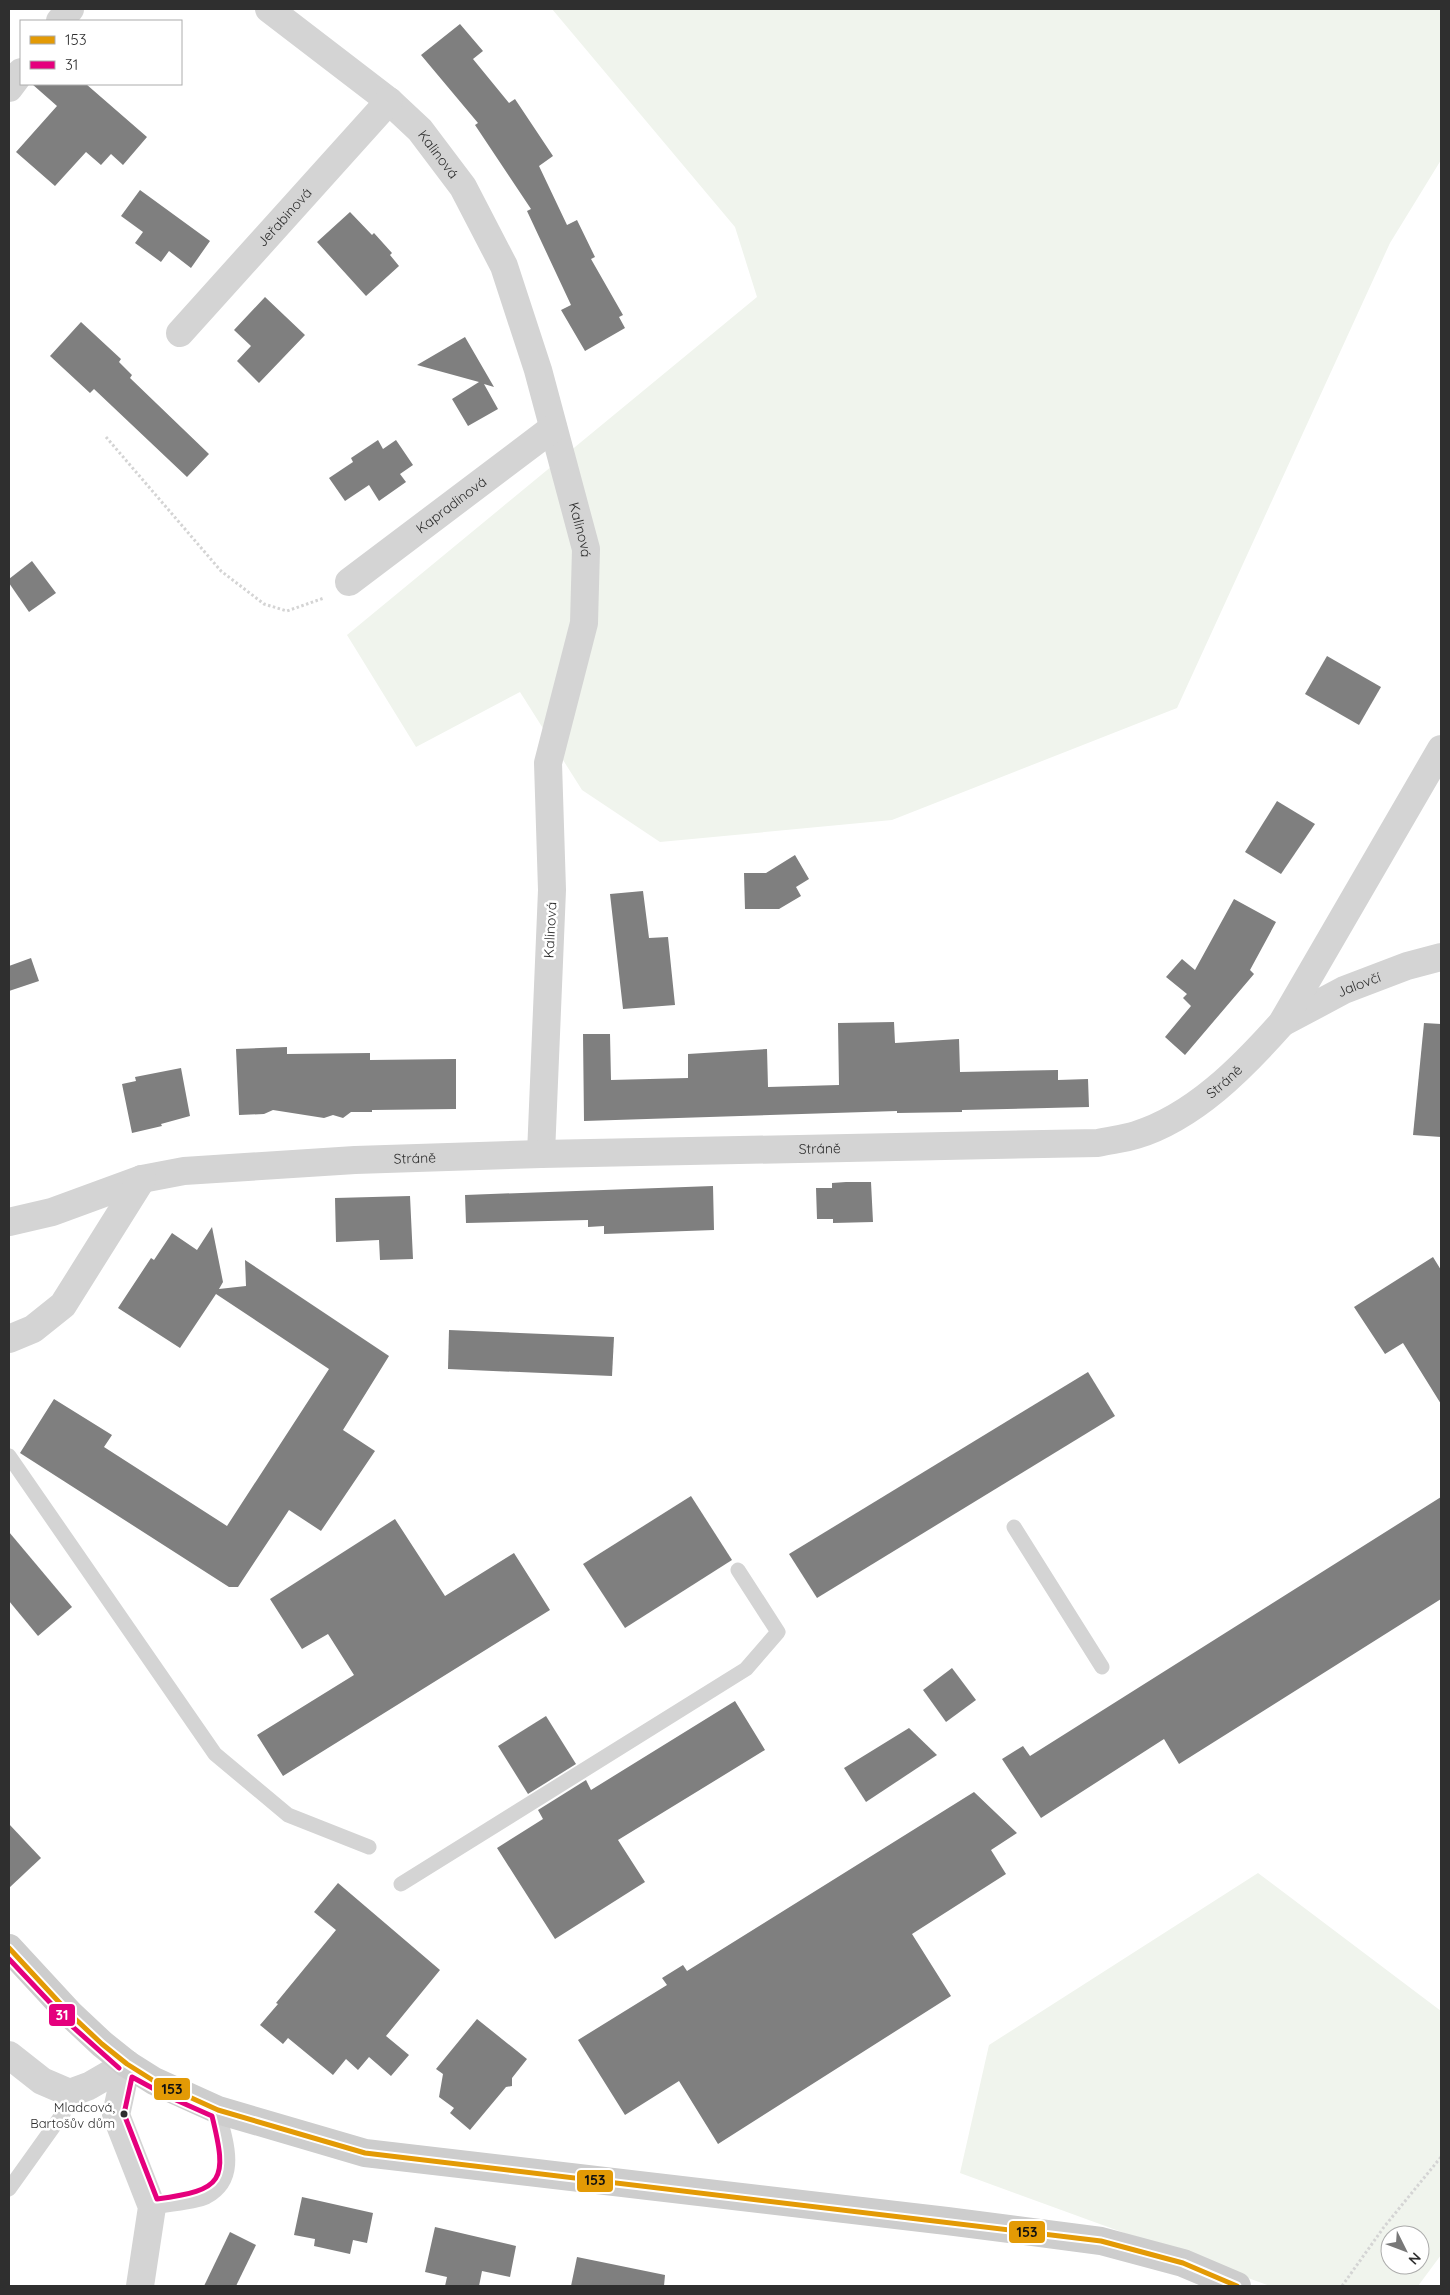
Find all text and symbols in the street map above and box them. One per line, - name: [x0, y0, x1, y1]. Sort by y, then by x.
- legend: [20, 20, 182, 85]
- text: 153: [65, 30, 87, 49]
- text: 31: [65, 55, 78, 74]
- street label: Kalinová: [414, 126, 462, 182]
- street label: Jeřabinová: [253, 184, 316, 250]
- street label: Kapradinová: [412, 472, 490, 537]
- street label: Kalinová: [565, 500, 595, 558]
- street label: Kalinová: [540, 901, 560, 959]
- street label: Jalovčí: [1334, 968, 1383, 1001]
- street label: Stráně: [1202, 1061, 1246, 1102]
- street label: Stráně: [798, 1139, 841, 1158]
- street label: Stráně: [393, 1148, 436, 1168]
- line badge: 31: [48, 2003, 76, 2027]
- text: 31: [56, 2006, 68, 2024]
- line badge: 153: [153, 2077, 191, 2101]
- text: 153: [161, 2080, 183, 2098]
- place label: Mladcová, Bartošův dům: [30, 2099, 115, 2131]
- marker: Mladcová, Bartošův dům: [119, 2109, 129, 2119]
- line badge: 153: [576, 2169, 614, 2193]
- text: 153: [584, 2171, 606, 2189]
- line badge: 153: [1008, 2220, 1046, 2244]
- text: 153: [1016, 2223, 1038, 2241]
- north arrow: [1380, 2225, 1430, 2275]
- text: N: [1405, 2249, 1425, 2269]

